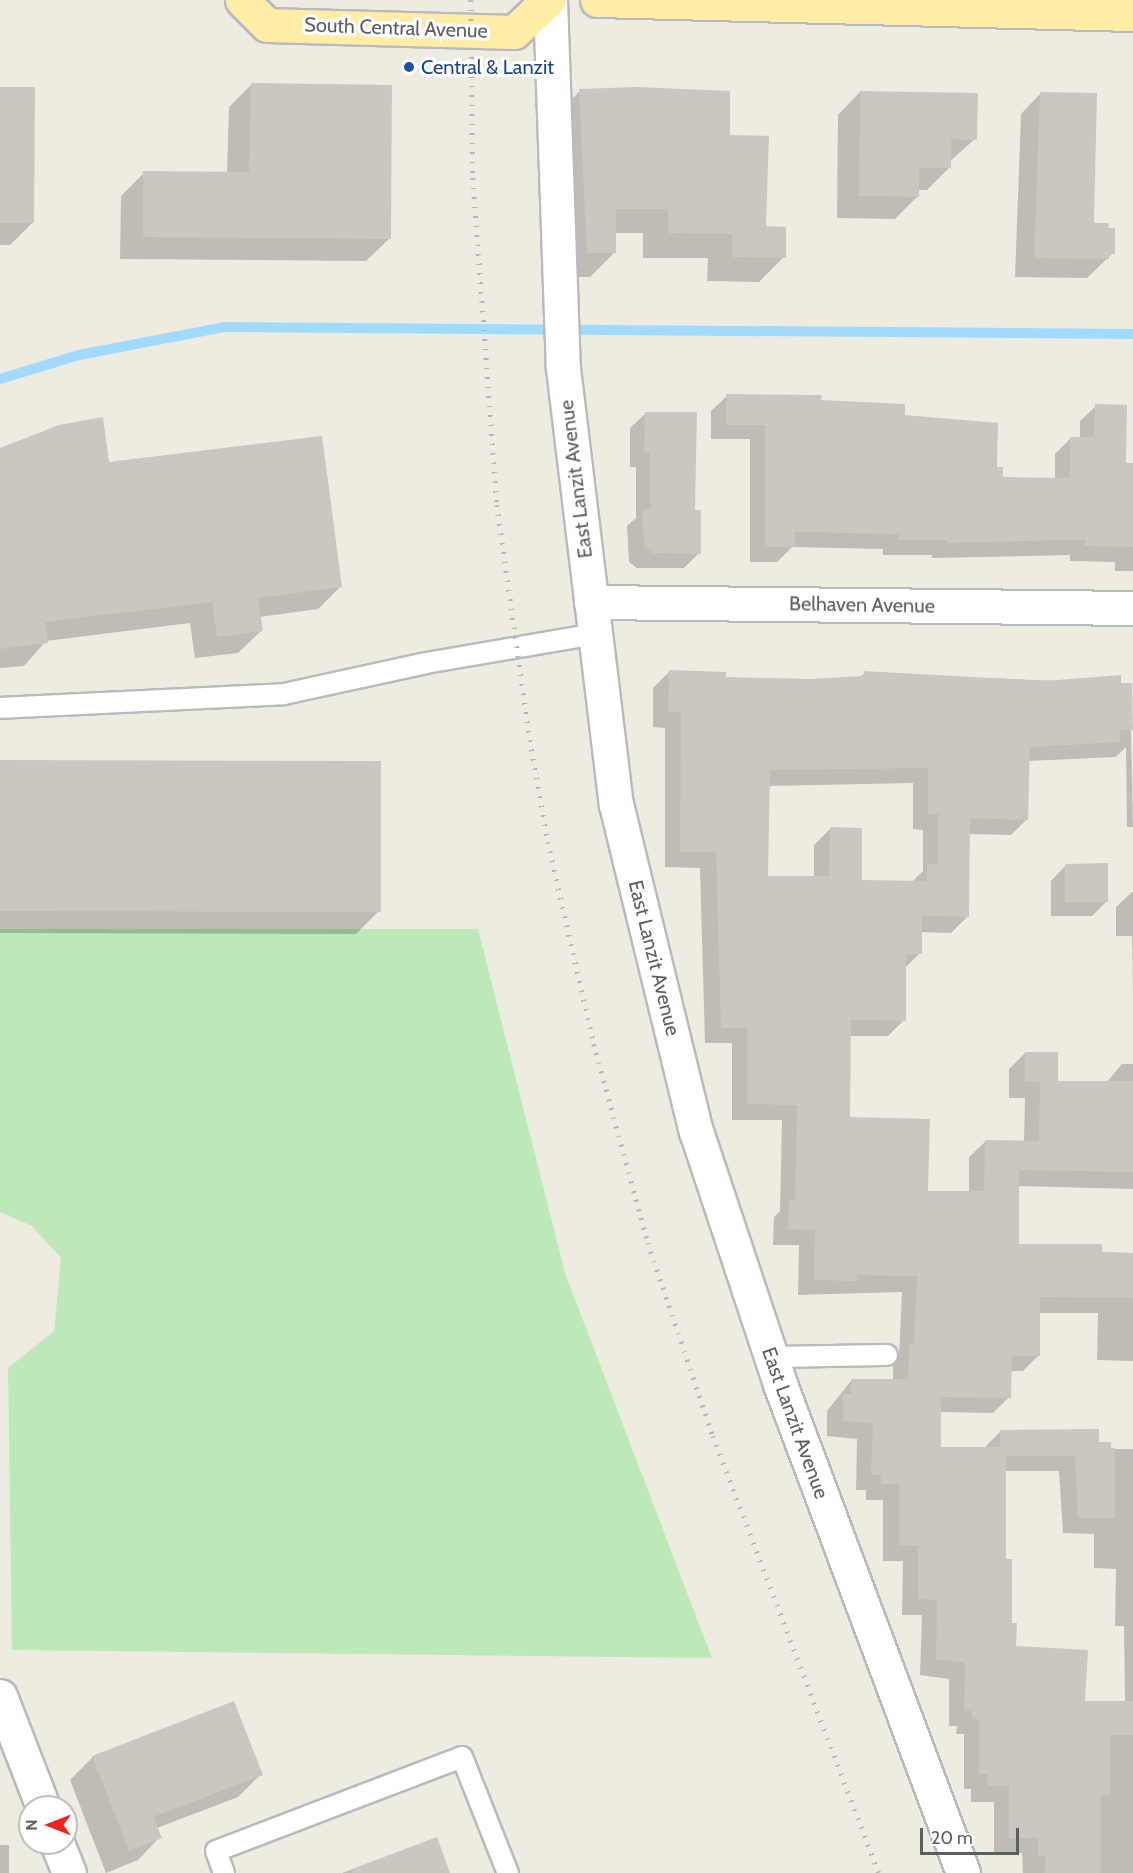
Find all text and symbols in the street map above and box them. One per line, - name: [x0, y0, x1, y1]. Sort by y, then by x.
- street label: South Central Avenue: [304, 13, 488, 43]
- place label: Central & Lanzit: [421, 55, 554, 79]
- marker: Central & Lanzit: [402, 60, 416, 74]
- street label: East Lanzit Avenue: [554, 398, 598, 560]
- street label: Belhaven Avenue: [789, 592, 935, 618]
- street label: East Lanzit Avenue: [623, 878, 685, 1038]
- street label: East Lanzit Avenue: [756, 1344, 834, 1502]
- north arrow: [18, 1795, 78, 1855]
- scale bar: [923, 1816, 1022, 1854]
- text: N: [22, 1819, 41, 1831]
- text: 20 m: [931, 1827, 973, 1849]

